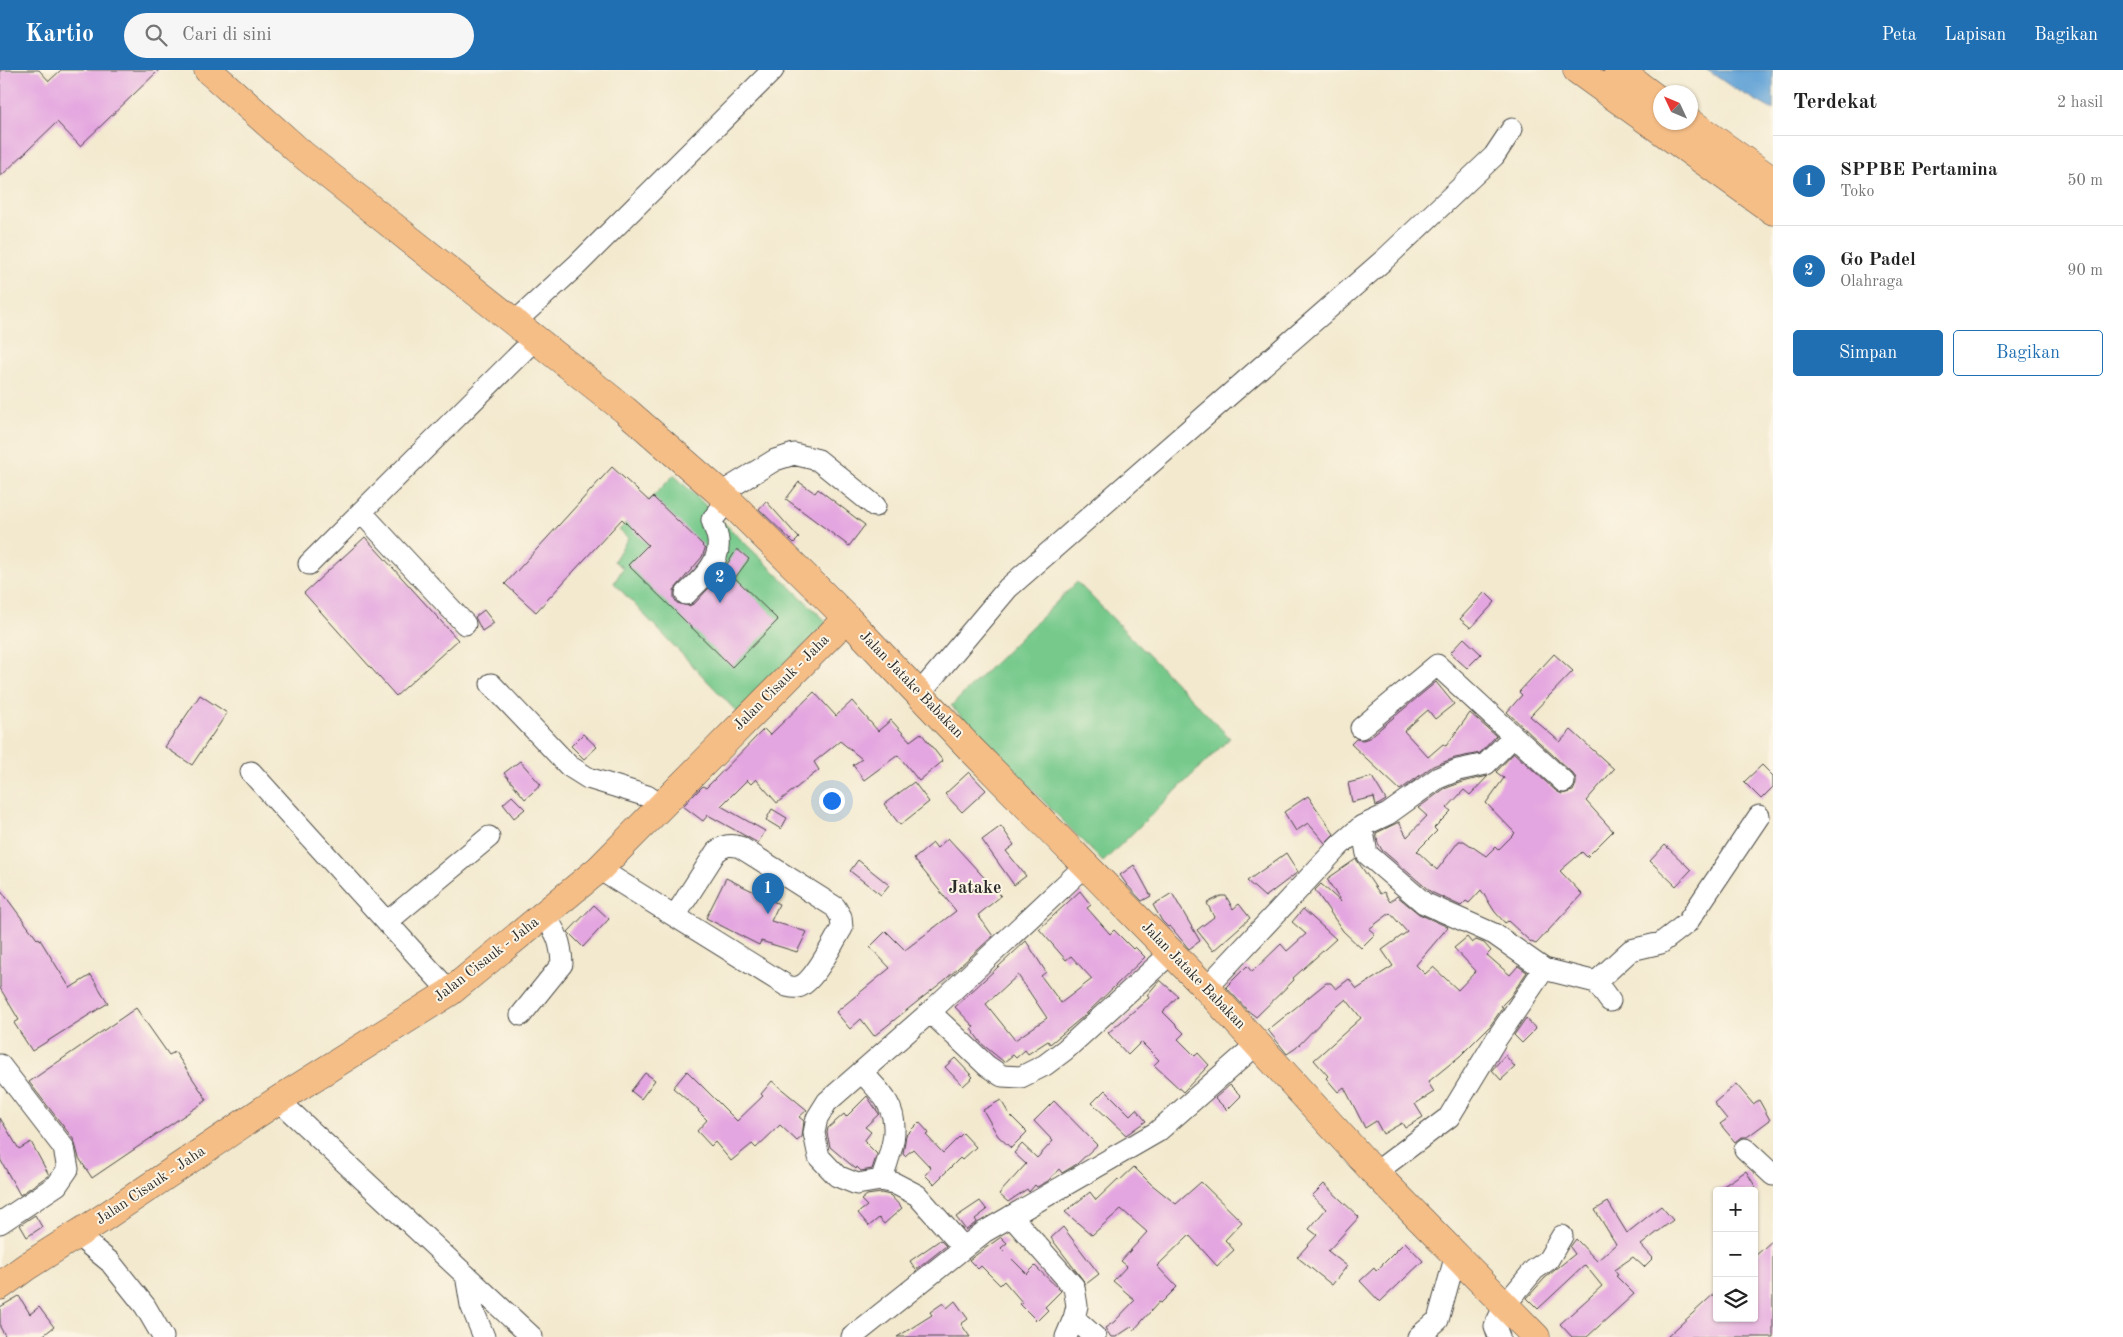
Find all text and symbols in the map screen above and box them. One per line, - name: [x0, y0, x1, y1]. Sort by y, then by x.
- search box: [124, 13, 474, 58]
- icon: search: [142, 21, 170, 49]
- text: Kartio: [25, 23, 94, 47]
- text: Cari di sini: [182, 26, 272, 45]
- text: Peta: [1882, 26, 1917, 44]
- text: Lapisan: [1945, 26, 2006, 44]
- text: Bagikan: [2034, 26, 2098, 44]
- north arrow: [1653, 85, 1698, 130]
- text: Terdekat: [1793, 92, 1877, 113]
- text: 2 hasil: [2057, 95, 2103, 111]
- text: SPPBE Pertamina: [1840, 161, 1998, 180]
- text: 1: [1804, 173, 1814, 189]
- text: 50 m: [2067, 173, 2103, 189]
- text: Toko: [1840, 184, 1875, 200]
- text: Go Padel: [1840, 251, 1916, 270]
- text: 2: [1804, 263, 1814, 279]
- text: 90 m: [2067, 263, 2103, 279]
- text: Olahraga: [1840, 274, 1903, 290]
- button: Simpan: [1793, 330, 1943, 376]
- button: Bagikan: [1953, 330, 2103, 376]
- pin: 2: [704, 562, 736, 603]
- street label: Jalan Jatake Babakan: [856, 629, 966, 741]
- street label: Jalan Cisauk - Jaha: [731, 632, 833, 734]
- your location: [819, 788, 845, 814]
- pin: 1: [752, 873, 784, 914]
- district label: Jatake: [948, 879, 1002, 897]
- street label: Jalan Cisauk - Jaha: [432, 914, 543, 1005]
- street label: Jalan Jatake Babakan: [1138, 920, 1248, 1032]
- street label: Jalan Cisauk - Jaha: [94, 1144, 209, 1228]
- map controls: [1713, 1187, 1758, 1322]
- button: +: [1713, 1187, 1758, 1232]
- button: −: [1713, 1232, 1758, 1277]
- button: layers: [1713, 1277, 1758, 1322]

